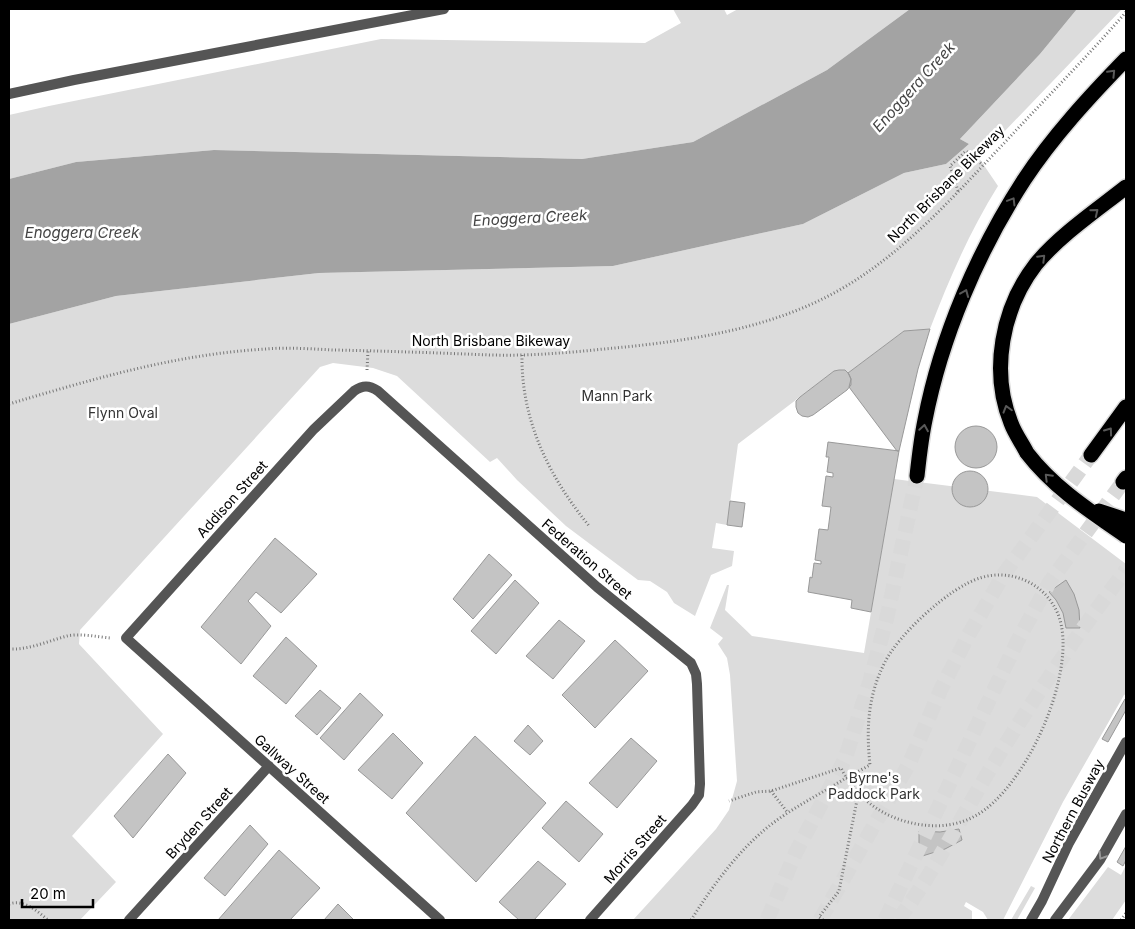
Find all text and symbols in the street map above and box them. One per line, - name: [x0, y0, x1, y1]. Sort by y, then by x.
- water label: Enoggera Creek: [868, 37, 960, 136]
- one-way arrow: [1106, 70, 1115, 79]
- street label: North Brisbane Bikeway: [884, 122, 1008, 246]
- one-way arrow: [1005, 197, 1015, 206]
- water label: Enoggera Creek: [472, 205, 588, 230]
- one-way arrow: [1090, 208, 1099, 217]
- water label: Enoggera Creek: [25, 223, 140, 242]
- one-way arrow: [1036, 255, 1045, 264]
- one-way arrow: [958, 289, 969, 298]
- street label: North Brisbane Bikeway: [412, 332, 570, 349]
- park label: Mann Park: [582, 387, 653, 404]
- park label: Flynn Oval: [88, 404, 158, 421]
- one-way arrow: [1002, 406, 1012, 414]
- one-way arrow: [918, 424, 929, 432]
- one-way arrow: [1103, 428, 1111, 437]
- street label: Addison Street: [193, 456, 271, 541]
- one-way arrow: [1045, 474, 1054, 483]
- street label: Federation Street: [539, 515, 636, 603]
- street label: Gallway Street: [251, 730, 334, 807]
- street label: Northern Busway: [1038, 756, 1107, 866]
- park label: Byrne's Paddock Park: [828, 769, 920, 802]
- street label: Bryden Street: [162, 783, 236, 862]
- street label: Morris Street: [600, 810, 670, 887]
- one-way arrow: [1098, 851, 1108, 860]
- scale bar: [22, 876, 94, 908]
- text: 20 m: [30, 884, 66, 903]

